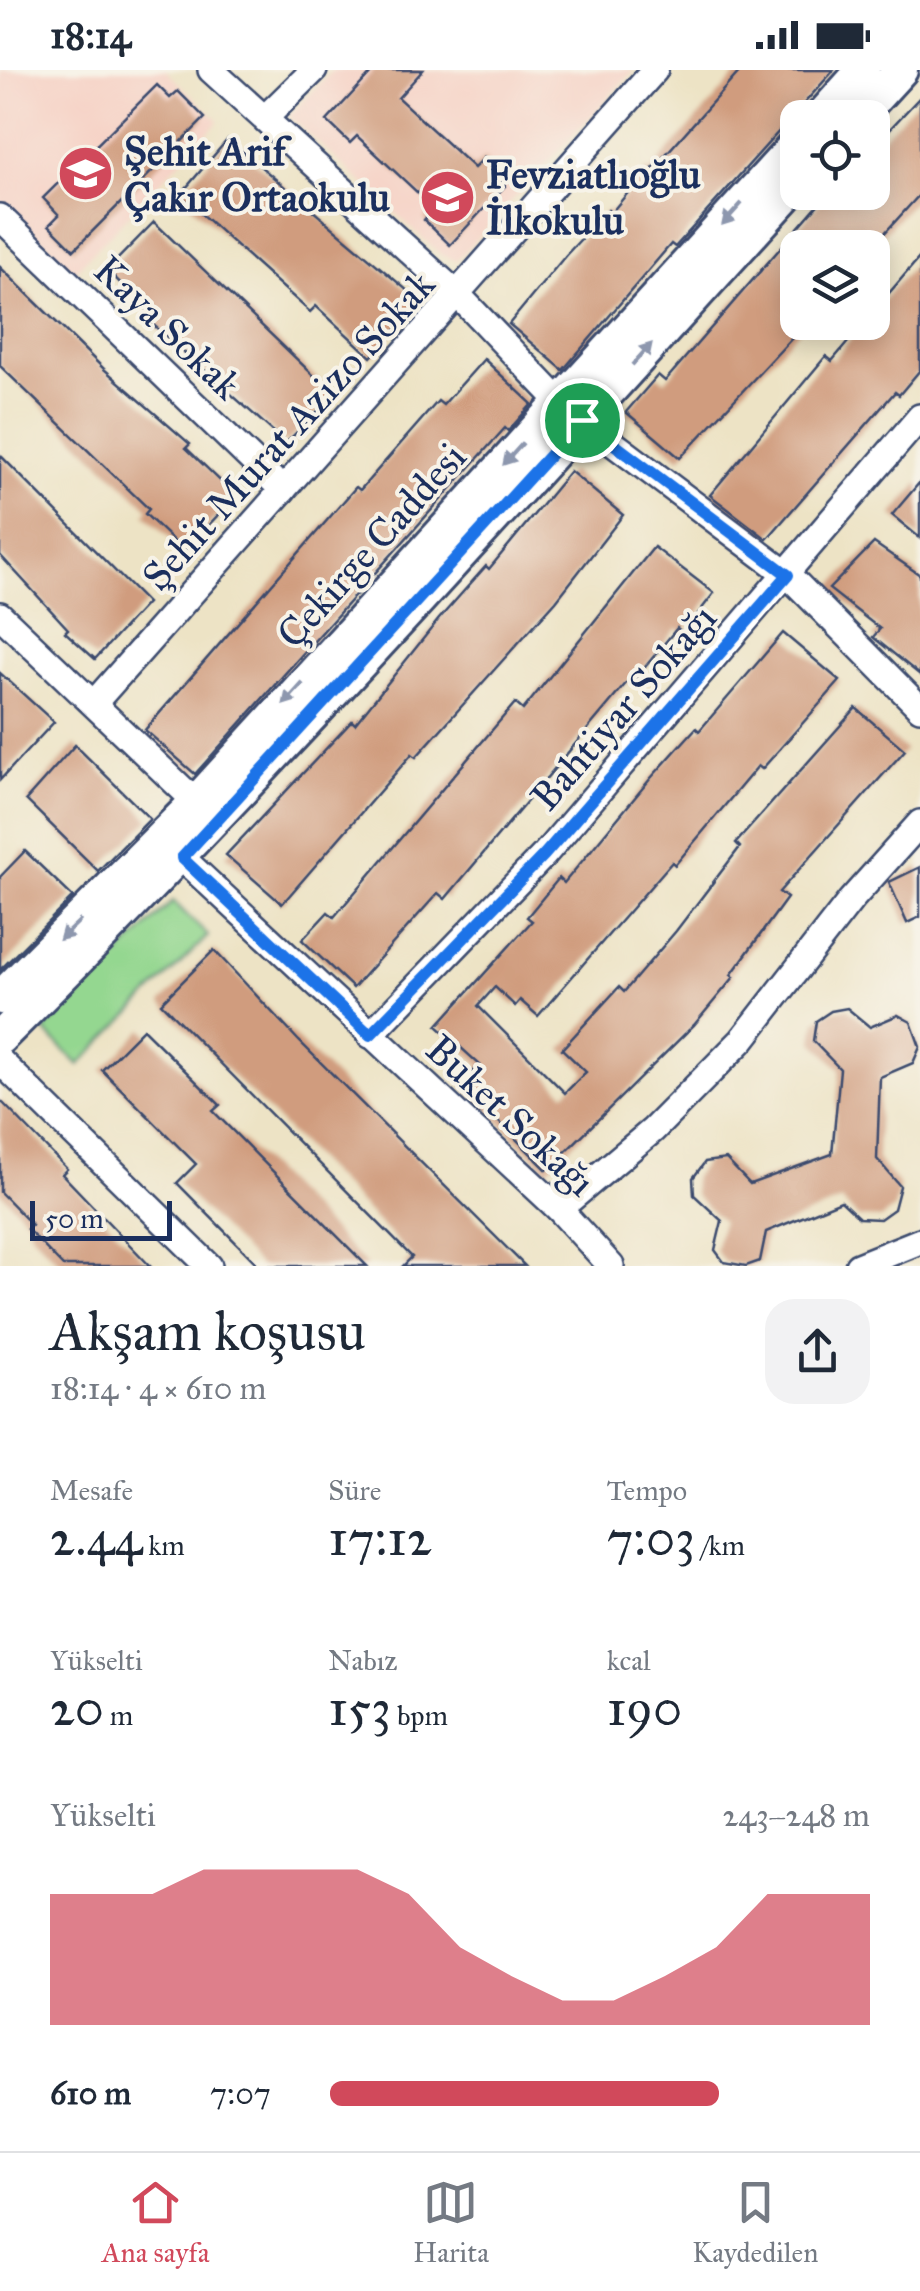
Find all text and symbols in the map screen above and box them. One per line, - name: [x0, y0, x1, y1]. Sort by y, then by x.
- text: 18:14: [50, 12, 131, 58]
- map controls: [780, 100, 890, 340]
- button: locate: [780, 100, 890, 210]
- place label: Şehit Arif Çakır Ortaokulu: [124, 127, 391, 223]
- school or university icon: Şehit Arif Çakır Ortaokulu: [55, 144, 115, 204]
- place label: Fevziatlıoğlu İlkokulu: [486, 150, 701, 245]
- school or university icon: Fevziatlıoğlu İlkokulu: [417, 167, 477, 227]
- one-way arrow: [721, 202, 744, 226]
- button: layers: [780, 230, 890, 340]
- street label: Kaya Sokak: [84, 245, 252, 410]
- street label: Şehit Murat Azizo Sokak: [132, 260, 445, 600]
- one-way arrow: [630, 343, 653, 367]
- pin: [540, 378, 625, 463]
- icon: arrive: [555, 393, 610, 448]
- street label: Çekirge Caddesi: [267, 433, 476, 658]
- one-way arrow: [502, 442, 525, 466]
- street label: Bahtiyar Sokağı: [520, 594, 726, 821]
- one-way arrow: [283, 681, 305, 706]
- one-way arrow: [59, 918, 83, 941]
- street label: Buket Sokağı: [416, 1025, 606, 1206]
- scale bar: [30, 1196, 172, 1240]
- text: 50 m: [45, 1201, 104, 1236]
- text: Akşam koşusu: [50, 1298, 366, 1365]
- button: share: [765, 1299, 870, 1404]
- text: 18:14 · 4 × 610 m: [50, 1369, 266, 1408]
- text: Mesafe: [50, 1473, 133, 1508]
- text: Süre: [328, 1473, 381, 1508]
- text: Tempo: [607, 1473, 687, 1508]
- text: 2.44: [50, 1508, 142, 1569]
- text: 17:12: [328, 1508, 432, 1569]
- text: 7:03: [607, 1508, 695, 1569]
- text: km: [142, 1528, 185, 1563]
- text: /km: [695, 1528, 745, 1563]
- text: Yükselti: [50, 1643, 143, 1678]
- text: Nabız: [328, 1643, 398, 1678]
- text: kcal: [607, 1643, 651, 1678]
- text: 20: [50, 1678, 104, 1739]
- text: 153: [328, 1678, 391, 1739]
- text: 190: [607, 1678, 682, 1739]
- text: m: [104, 1698, 133, 1733]
- text: bpm: [391, 1698, 448, 1733]
- text: Yükselti: [50, 1796, 156, 1835]
- text: 243–248 m: [722, 1796, 870, 1835]
- text: 610 m: [50, 2074, 131, 2113]
- text: 7:07: [210, 2074, 271, 2113]
- tab: Ana sayfa: [102, 2175, 210, 2270]
- tab: Harita: [413, 2175, 489, 2270]
- tab: Kaydedilen: [692, 2175, 818, 2270]

